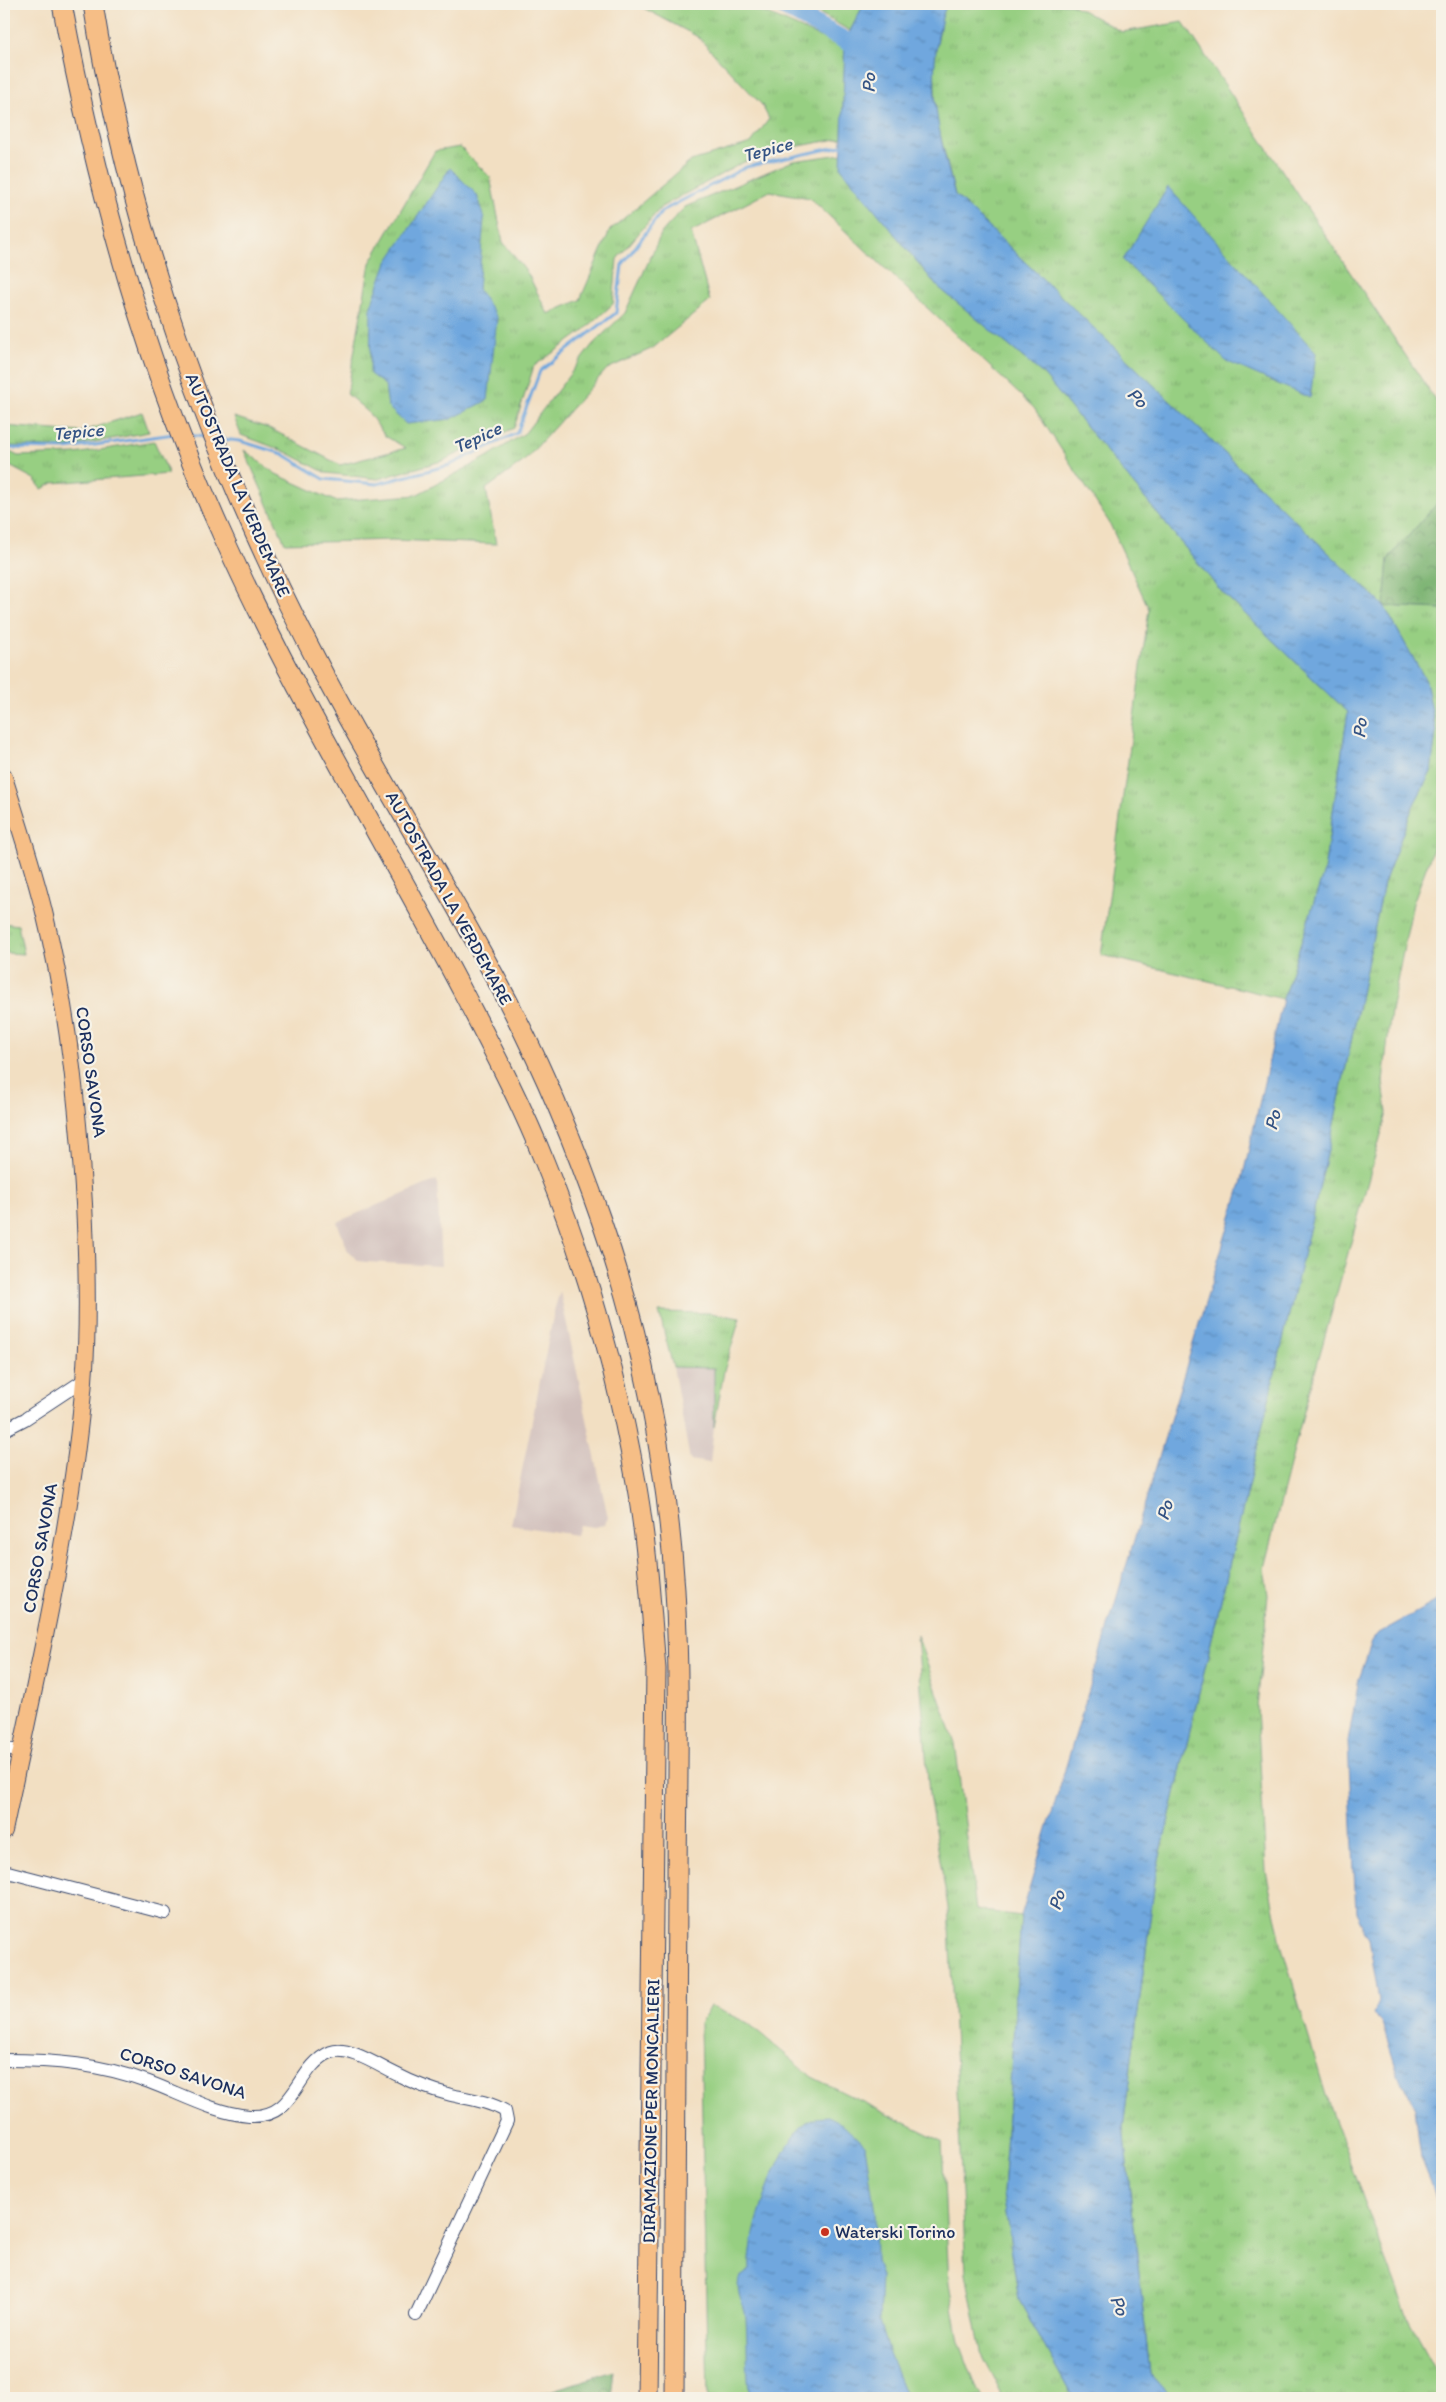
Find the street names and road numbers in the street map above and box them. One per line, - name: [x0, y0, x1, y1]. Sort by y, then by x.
- street label: AUTOSTRADA LA VERDEMARE: [181, 370, 295, 600]
- street label: AUTOSTRADA LA VERDEMARE: [381, 787, 517, 1009]
- street label: CORSO SAVONA: [71, 1005, 111, 1139]
- street label: CORSO SAVONA: [18, 1481, 62, 1615]
- street label: DIRAMAZIONE PER MONCALIERI: [638, 1978, 664, 2244]
- street label: CORSO SAVONA: [117, 2042, 250, 2104]

